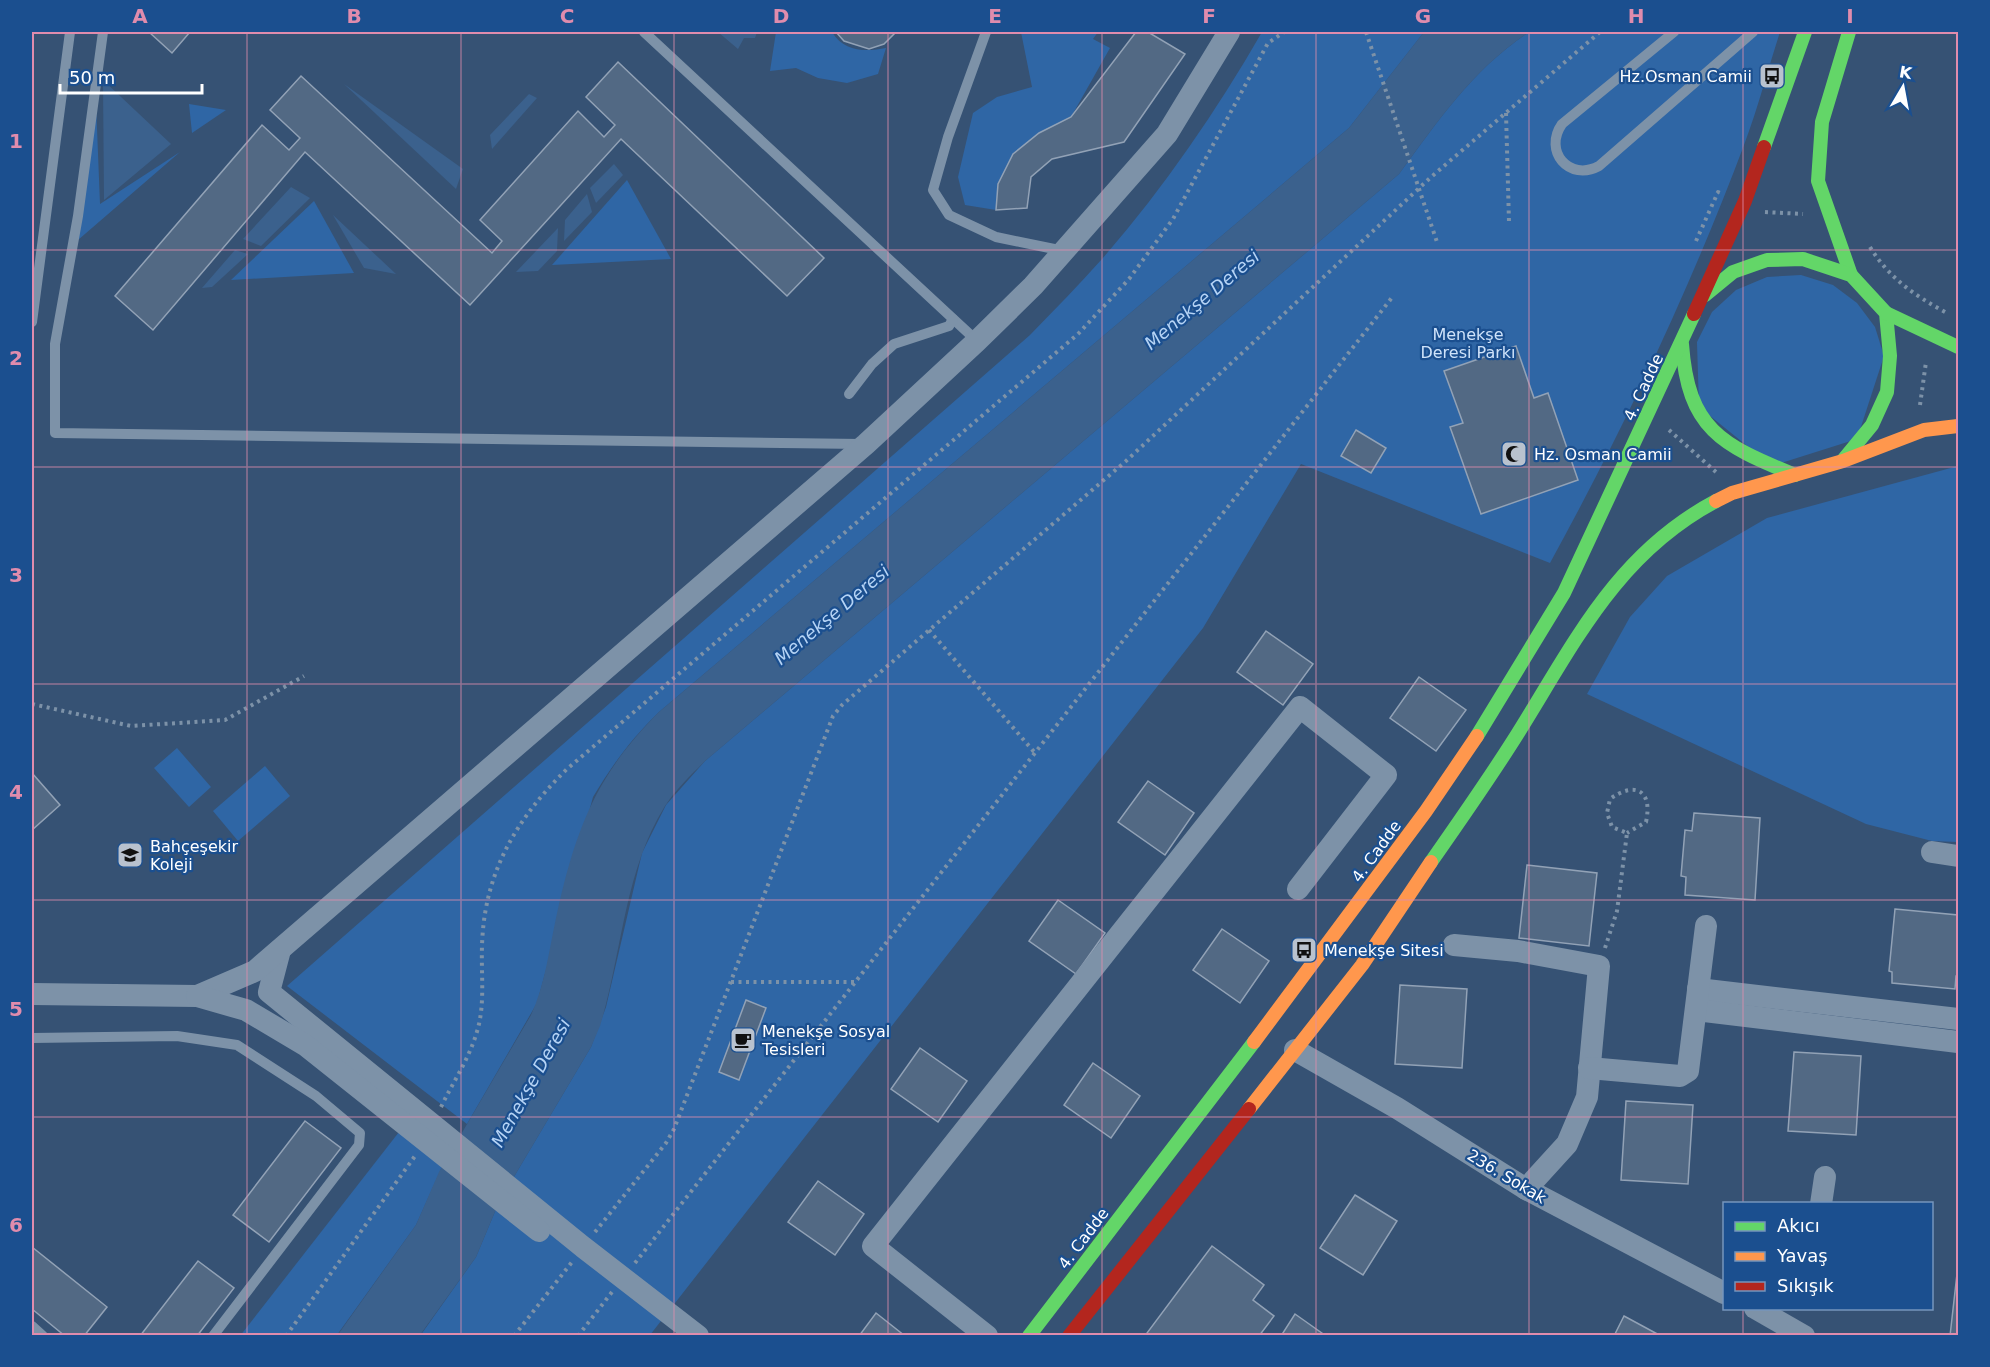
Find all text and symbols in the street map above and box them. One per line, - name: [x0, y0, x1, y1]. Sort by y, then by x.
- text: A: [132, 4, 148, 28]
- text: B: [346, 4, 362, 28]
- text: C: [560, 4, 574, 28]
- text: D: [773, 4, 789, 28]
- text: E: [988, 4, 1002, 28]
- text: F: [1202, 4, 1216, 28]
- text: G: [1415, 4, 1431, 28]
- text: H: [1628, 4, 1644, 28]
- text: I: [1846, 4, 1854, 28]
- scale bar: [60, 57, 202, 95]
- north arrow: [1873, 57, 1933, 117]
- bus stop icon: Hz.Osman Camii: [1757, 61, 1787, 91]
- text: K: [1898, 62, 1914, 83]
- text: 50 m: [69, 67, 115, 88]
- place label: Hz.Osman Camii: [1619, 67, 1752, 86]
- text: 1: [9, 129, 23, 153]
- water label: Menekşe Deresi: [1140, 245, 1263, 354]
- park label: Menekşe Deresi Parkı: [1420, 325, 1516, 362]
- text: 2: [9, 346, 23, 370]
- street label: 4. Cadde: [1620, 351, 1667, 424]
- mosque icon: Hz. Osman Camii: [1499, 439, 1529, 469]
- place label: Hz. Osman Camii: [1534, 445, 1672, 464]
- water label: Menekşe Deresi: [770, 560, 893, 669]
- text: 3: [9, 563, 23, 587]
- text: 4: [9, 780, 23, 804]
- street label: 4. Cadde: [1348, 817, 1405, 886]
- place label: Bahçeşekir Koleji: [150, 837, 238, 874]
- school or university icon: Bahçeşekir Koleji: [115, 840, 145, 870]
- bus stop icon: Menekşe Sitesi: [1289, 935, 1319, 965]
- place label: Menekşe Sitesi: [1324, 941, 1444, 960]
- text: 5: [9, 997, 23, 1021]
- water label: Menekşe Deresi: [487, 1015, 575, 1151]
- place label: Menekşe Sosyal Tesisleri: [761, 1022, 890, 1059]
- cafe icon: Menekşe Sosyal Tesisleri: [728, 1025, 758, 1055]
- street label: 236. Sokak: [1464, 1145, 1550, 1208]
- legend: [1723, 1202, 1933, 1310]
- street label: 4. Cadde: [1054, 1204, 1112, 1273]
- text: 6: [9, 1213, 23, 1237]
- text: Akıcı: [1777, 1215, 1820, 1236]
- text: Yavaş: [1776, 1245, 1828, 1266]
- text: Sıkışık: [1777, 1275, 1834, 1296]

